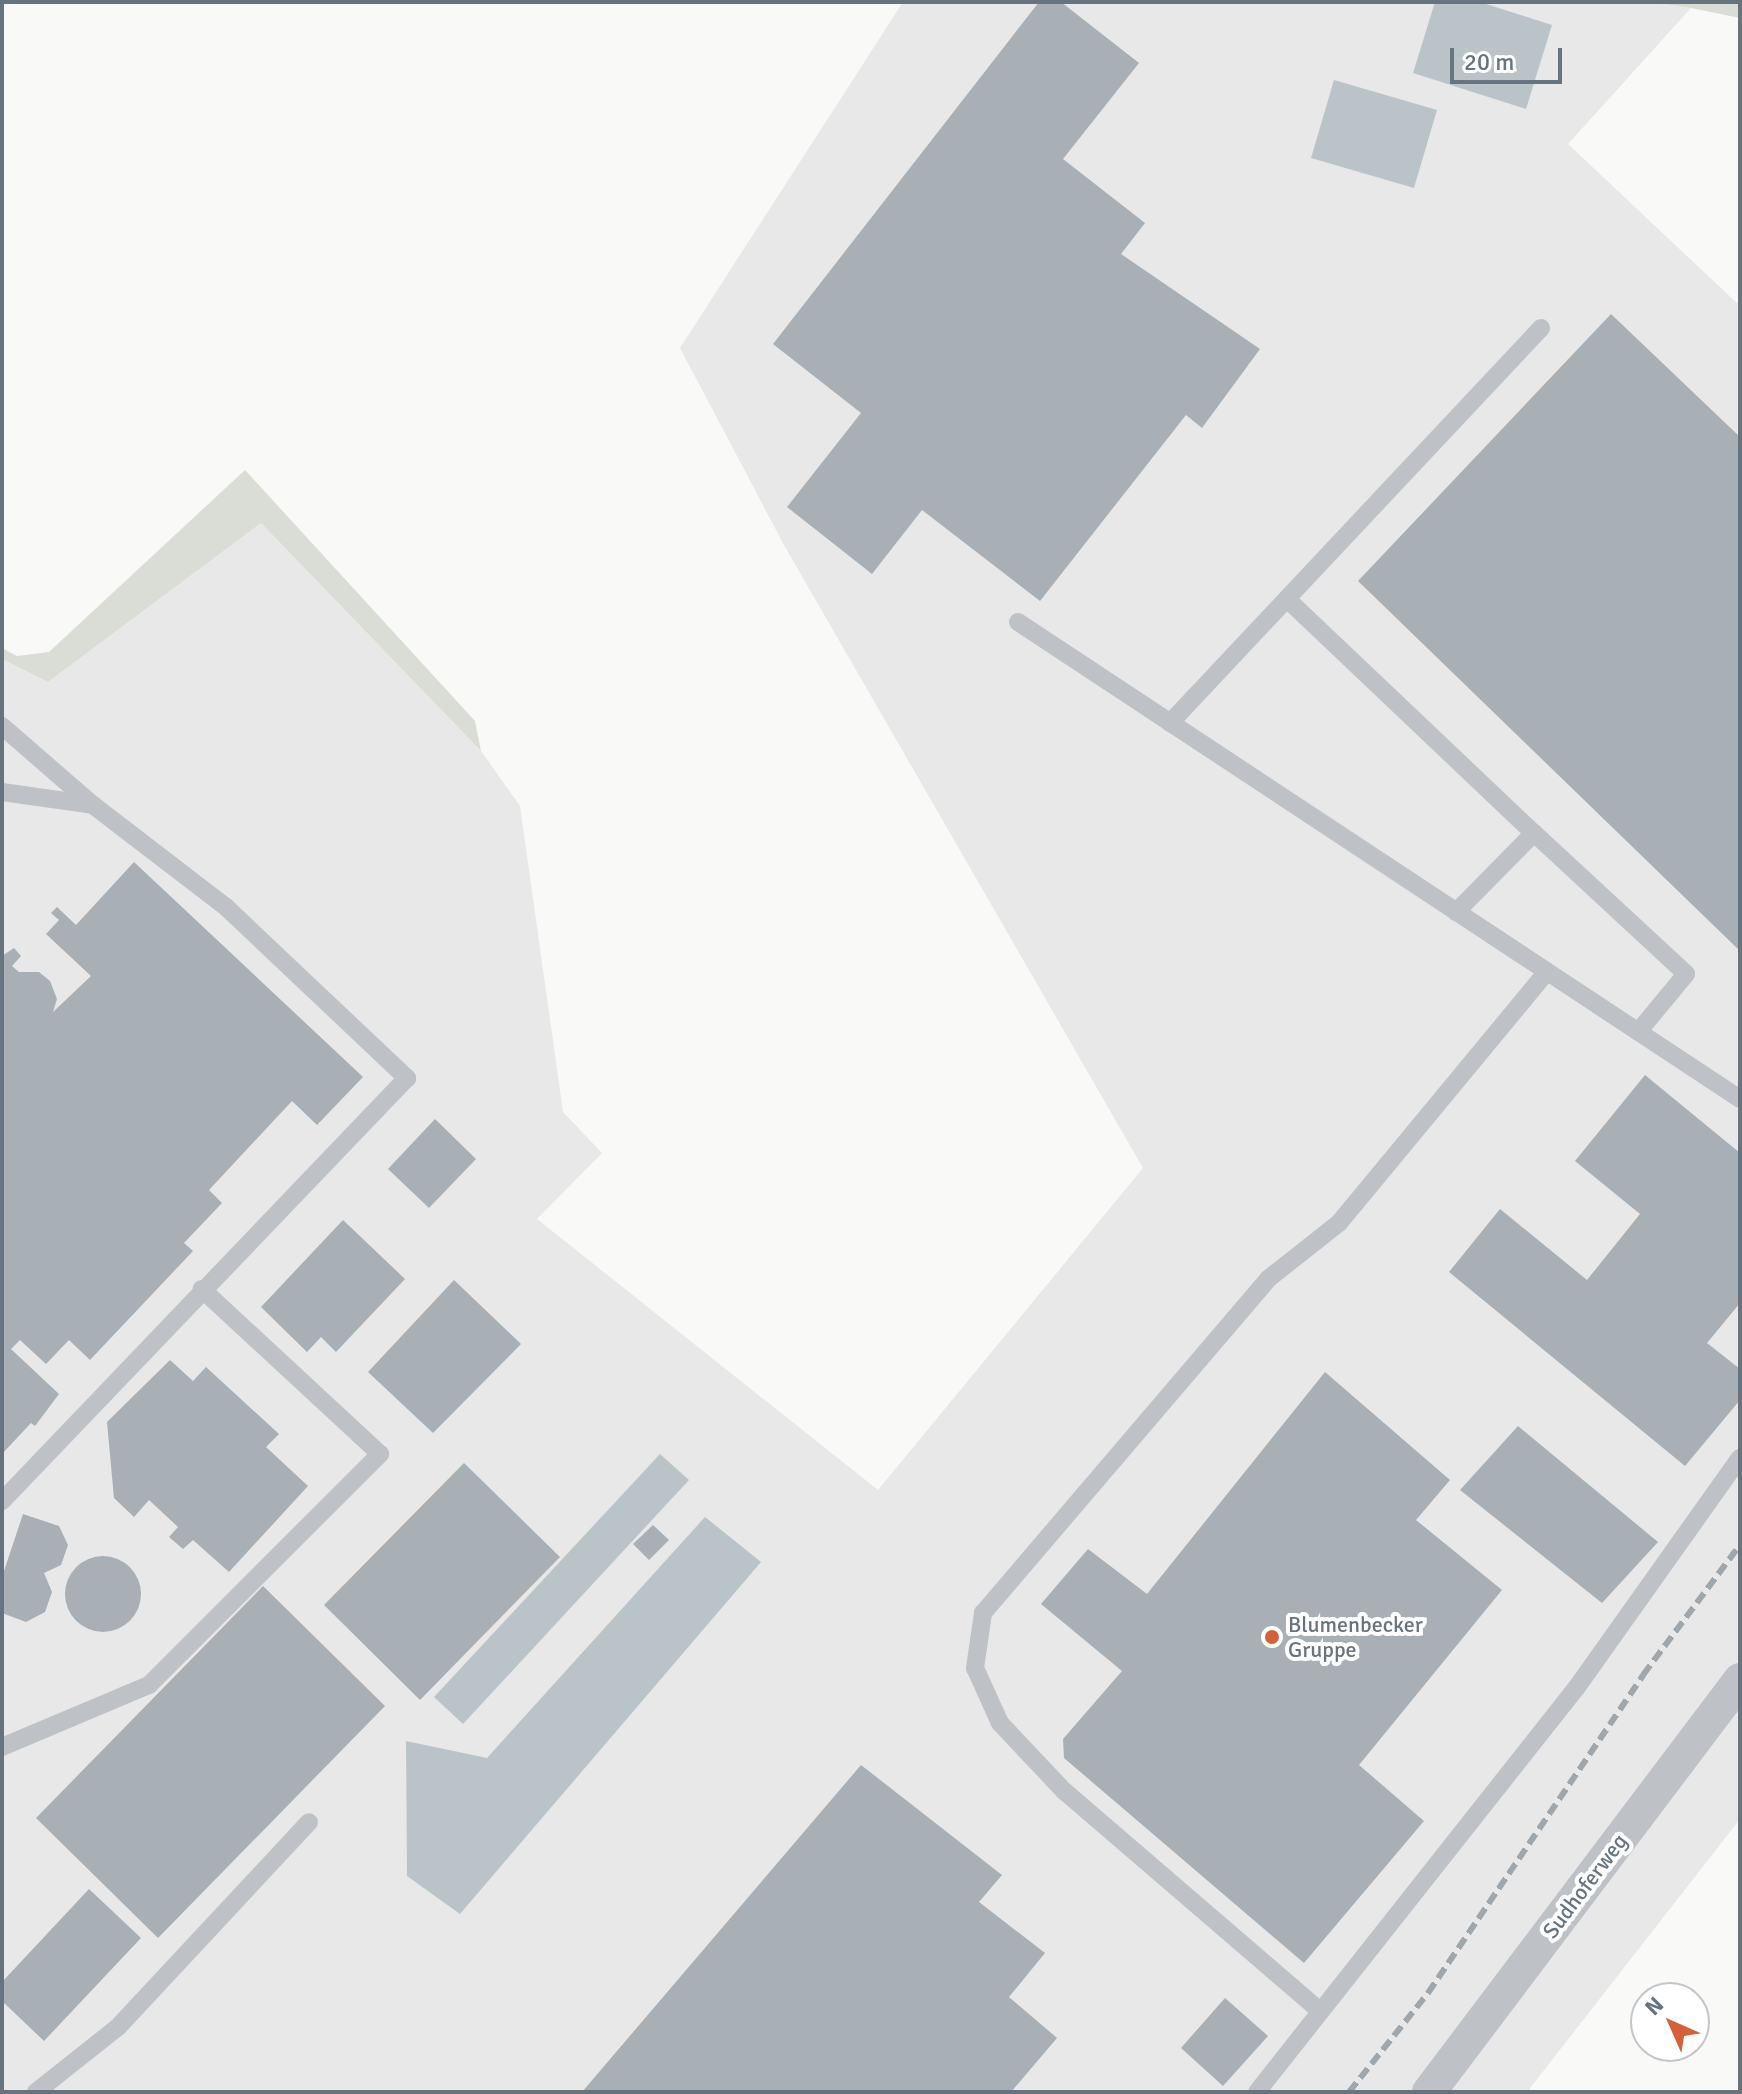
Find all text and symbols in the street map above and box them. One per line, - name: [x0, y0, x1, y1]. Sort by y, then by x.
- scale bar: [1454, 32, 1566, 82]
- text: 20 m: [1464, 47, 1514, 77]
- place label: Blumenbecker Gruppe: [1288, 1611, 1423, 1662]
- marker: Blumenbecker Gruppe: [1263, 1628, 1281, 1646]
- street label: Sudhoferweg: [1537, 1828, 1633, 1944]
- north arrow: [1630, 1982, 1710, 2062]
- text: N: [1639, 1991, 1669, 2021]

